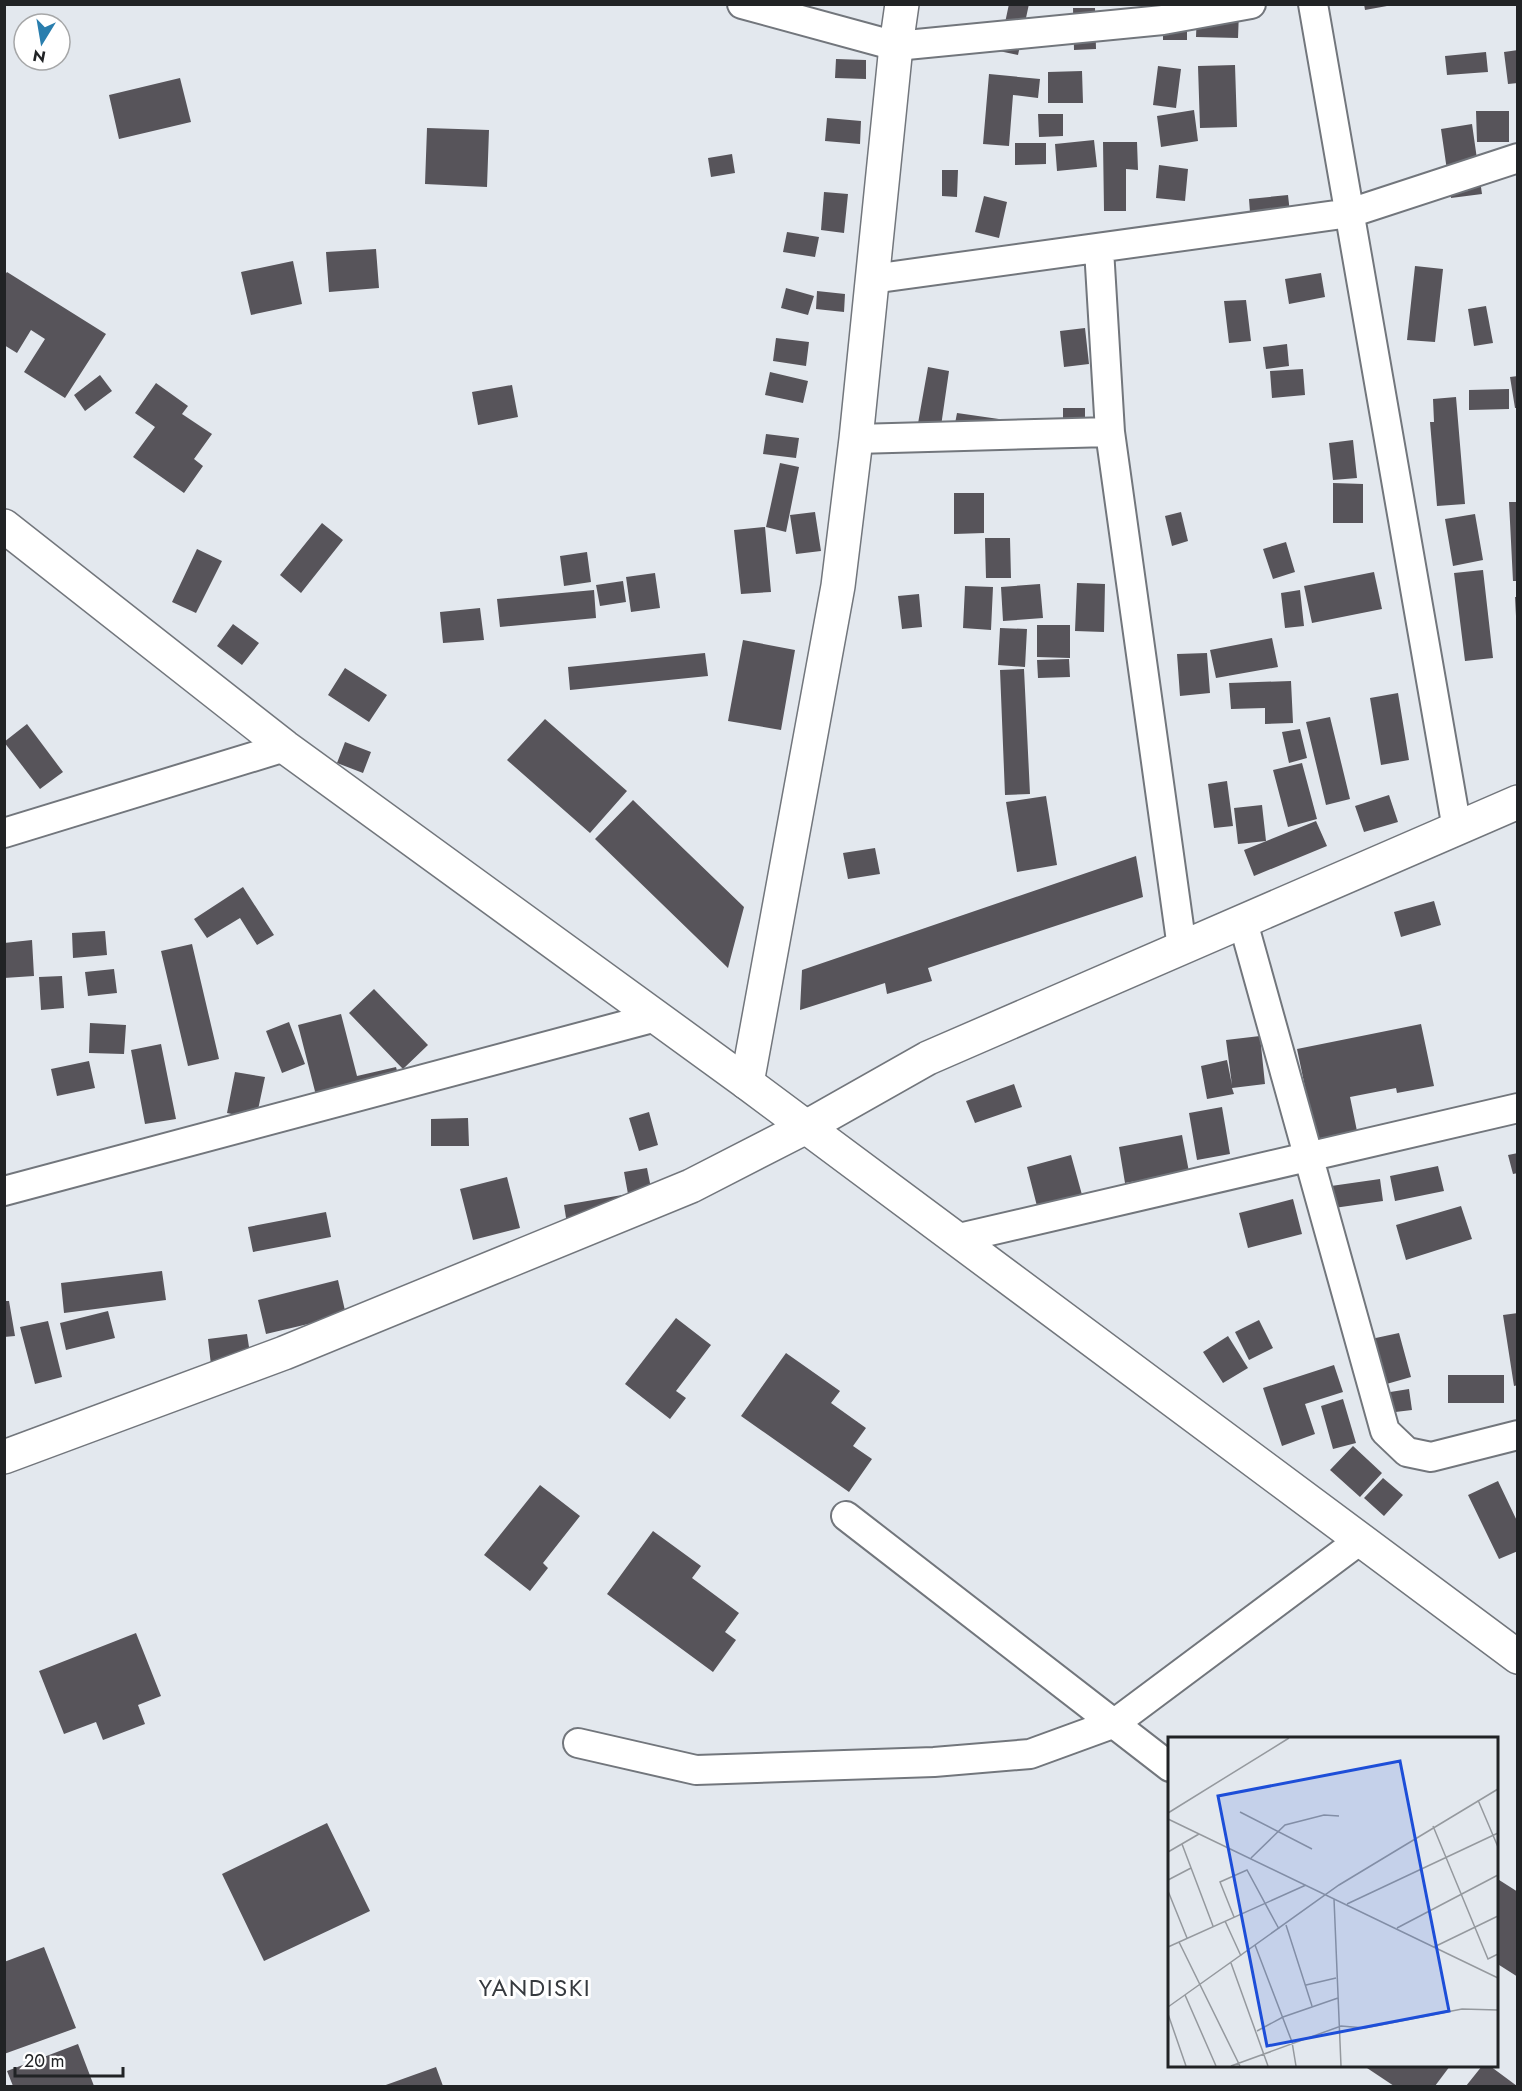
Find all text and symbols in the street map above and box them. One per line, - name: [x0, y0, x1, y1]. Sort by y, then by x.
- north arrow: [12, 12, 72, 72]
- text: N: [31, 44, 48, 69]
- inset map: [1168, 1737, 1498, 2067]
- district label: YANDISKI: [479, 1970, 591, 2005]
- scale bar: [15, 2040, 123, 2078]
- text: 20 m: [24, 2048, 64, 2074]

